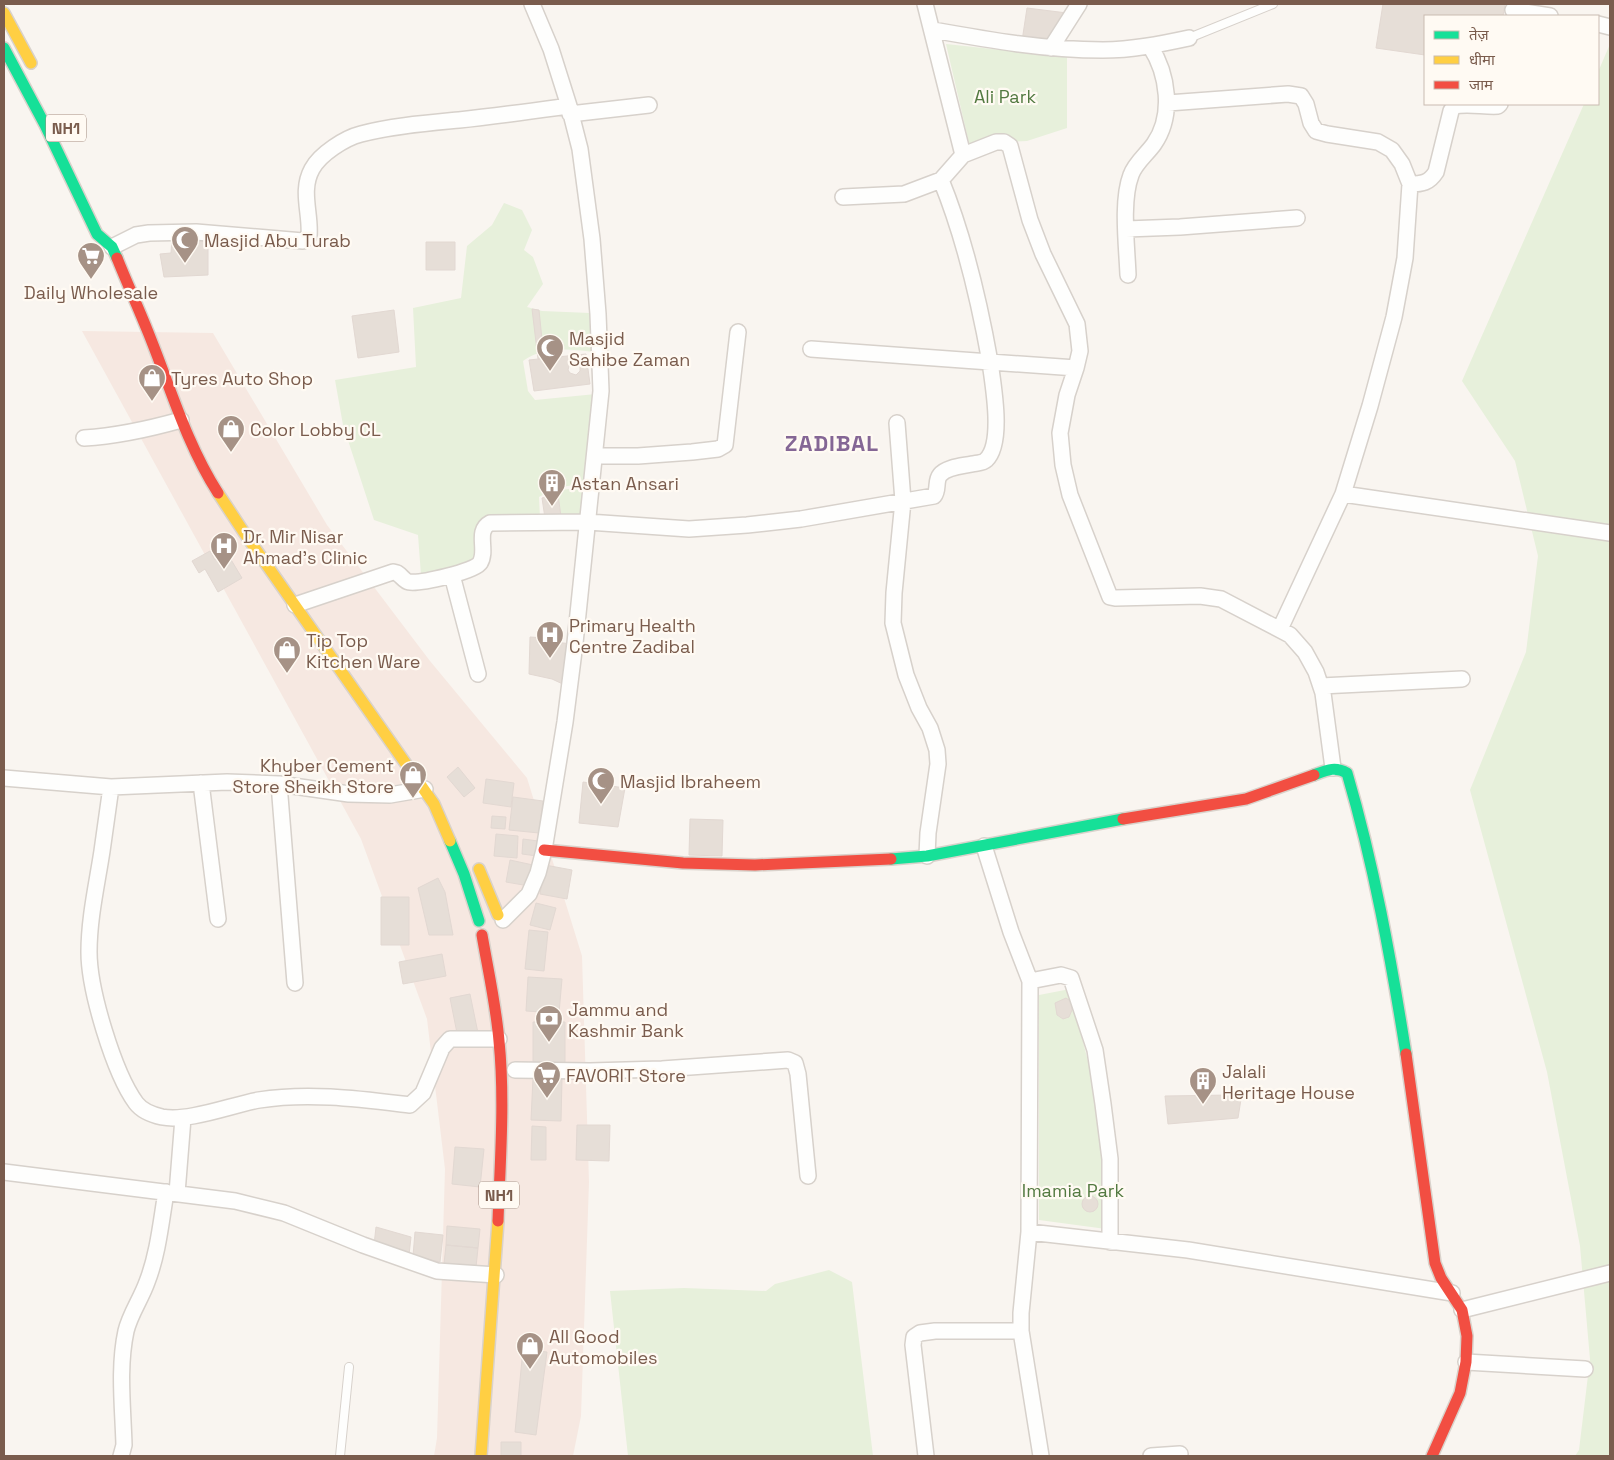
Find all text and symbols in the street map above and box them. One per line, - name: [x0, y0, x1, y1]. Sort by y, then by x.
- legend: [1424, 15, 1599, 105]
- text: तेज़: [1469, 25, 1490, 44]
- text: धीमा: [1469, 50, 1496, 69]
- text: जाम: [1469, 75, 1494, 94]
- park label: Ali Park: [974, 85, 1036, 108]
- road number: NH1: [46, 115, 86, 142]
- mosque icon: Masjid Abu Turab: [170, 225, 200, 264]
- place label: Masjid Abu Turab: [204, 229, 351, 252]
- supermarket icon: Daily Wholesale: [76, 241, 106, 280]
- place label: Daily Wholesale: [24, 281, 158, 304]
- place label: Masjid Sahibe Zaman: [569, 327, 690, 371]
- mosque icon: Masjid Sahibe Zaman: [535, 333, 565, 372]
- shop icon: Tyres Auto Shop: [137, 363, 167, 402]
- place label: Tyres Auto Shop: [171, 367, 313, 390]
- shop icon: Color Lobby CL: [216, 414, 246, 453]
- place label: Color Lobby CL: [250, 418, 381, 441]
- district label: ZADIBAL: [785, 429, 879, 457]
- building icon: Astan Ansari: [537, 468, 567, 507]
- place label: Astan Ansari: [571, 472, 679, 495]
- place label: Dr. Mir Nisar Ahmad's Clinic: [243, 525, 368, 569]
- hospital icon: Dr. Mir Nisar Ahmad's Clinic: [209, 531, 239, 570]
- place label: Primary Health Centre Zadibal: [569, 614, 696, 658]
- hospital icon: Primary Health Centre Zadibal: [535, 620, 565, 659]
- place label: Tip Top Kitchen Ware: [306, 629, 420, 673]
- shop icon: Tip Top Kitchen Ware: [272, 635, 302, 674]
- place label: Khyber Cement Store Sheikh Store: [232, 754, 394, 798]
- shop icon: Khyber Cement Store Sheikh Store: [398, 760, 428, 799]
- mosque icon: Masjid Ibraheem: [586, 766, 616, 805]
- place label: Masjid Ibraheem: [620, 770, 761, 793]
- place label: Jammu and Kashmir Bank: [568, 998, 684, 1042]
- bank icon: Jammu and Kashmir Bank: [534, 1004, 564, 1043]
- supermarket icon: FAVORIT Store: [532, 1060, 562, 1099]
- place label: Jalali Heritage House: [1222, 1060, 1355, 1104]
- place label: FAVORIT Store: [566, 1064, 686, 1087]
- building icon: Jalali Heritage House: [1188, 1066, 1218, 1105]
- park label: Imamia Park: [1022, 1179, 1125, 1202]
- road number: NH1: [479, 1182, 519, 1208]
- place label: All Good Automobiles: [549, 1325, 658, 1369]
- shop icon: All Good Automobiles: [515, 1331, 545, 1370]

